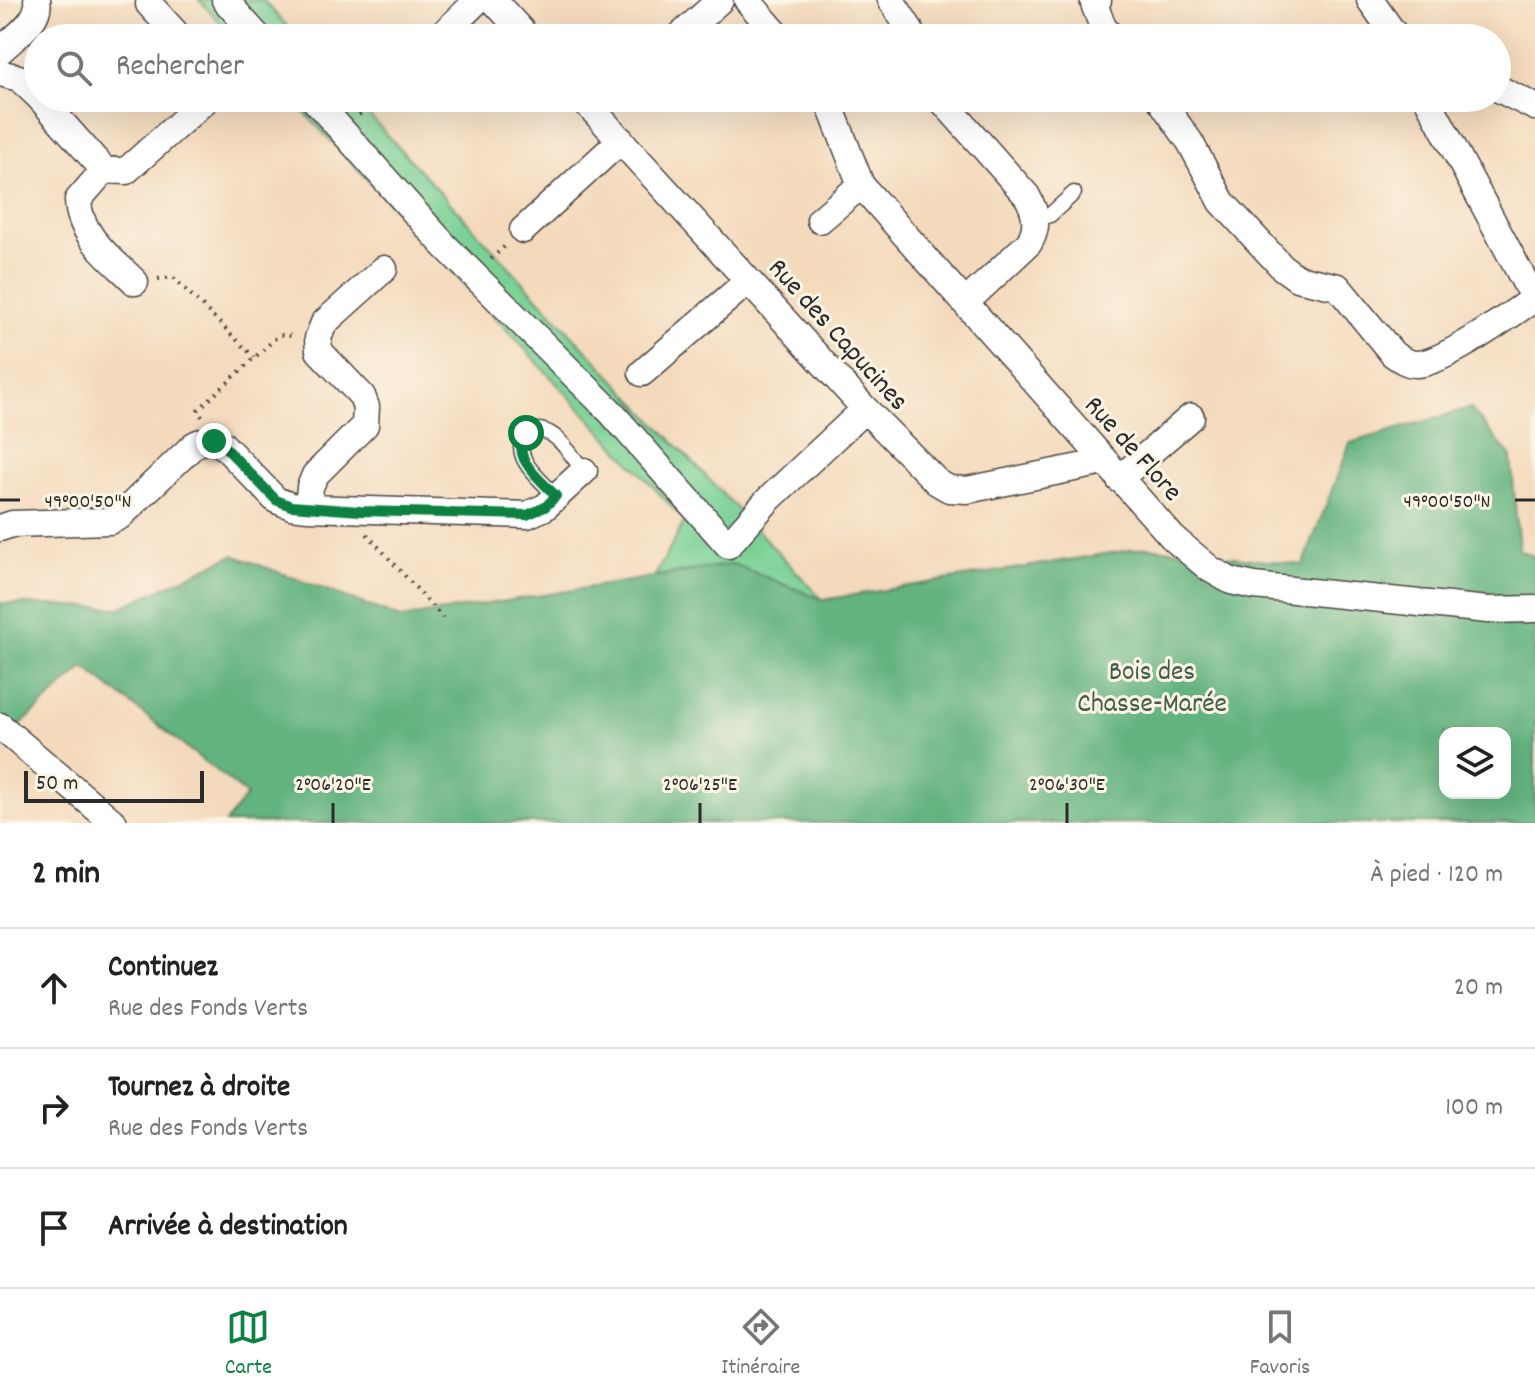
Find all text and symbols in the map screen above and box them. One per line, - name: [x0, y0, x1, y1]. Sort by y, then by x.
- search box: [24, 24, 1511, 112]
- icon: search: [52, 46, 96, 90]
- text: Rechercher: [116, 47, 244, 90]
- street label: Rue des Capucines: [757, 251, 916, 422]
- street label: Rue de Flore: [1073, 388, 1190, 512]
- route start: [508, 415, 544, 451]
- route end: [196, 423, 232, 459]
- text: 49°00'50"N: [45, 489, 131, 517]
- text: 49°00'50"N: [1404, 489, 1490, 517]
- park label: Bois des Chasse-Marée: [1077, 654, 1227, 726]
- map controls: [1439, 727, 1511, 799]
- button: layers: [1439, 727, 1511, 799]
- scale bar: [24, 767, 204, 803]
- text: 50 m: [36, 769, 78, 800]
- text: 2°06'20"E: [295, 772, 371, 800]
- text: 2°06'25"E: [663, 772, 737, 800]
- text: 2°06'30"E: [1029, 772, 1105, 800]
- text: 2 min: [32, 851, 100, 900]
- text: À pied · 120 m: [1370, 857, 1503, 894]
- text: Continuez: [108, 948, 218, 991]
- icon: ahead: [32, 966, 76, 1010]
- text: 20 m: [1454, 970, 1503, 1007]
- text: Rue des Fonds Verts: [108, 991, 308, 1028]
- text: Tournez à droite: [108, 1068, 290, 1111]
- icon: right: [32, 1086, 76, 1130]
- text: 100 m: [1445, 1090, 1503, 1127]
- text: Rue des Fonds Verts: [108, 1111, 308, 1148]
- icon: arrive: [32, 1206, 76, 1250]
- text: Arrivée à destination: [108, 1207, 348, 1250]
- tab: Carte: [225, 1305, 272, 1384]
- tab: Itinéraire: [721, 1305, 800, 1384]
- tab: Favoris: [1250, 1305, 1310, 1384]

